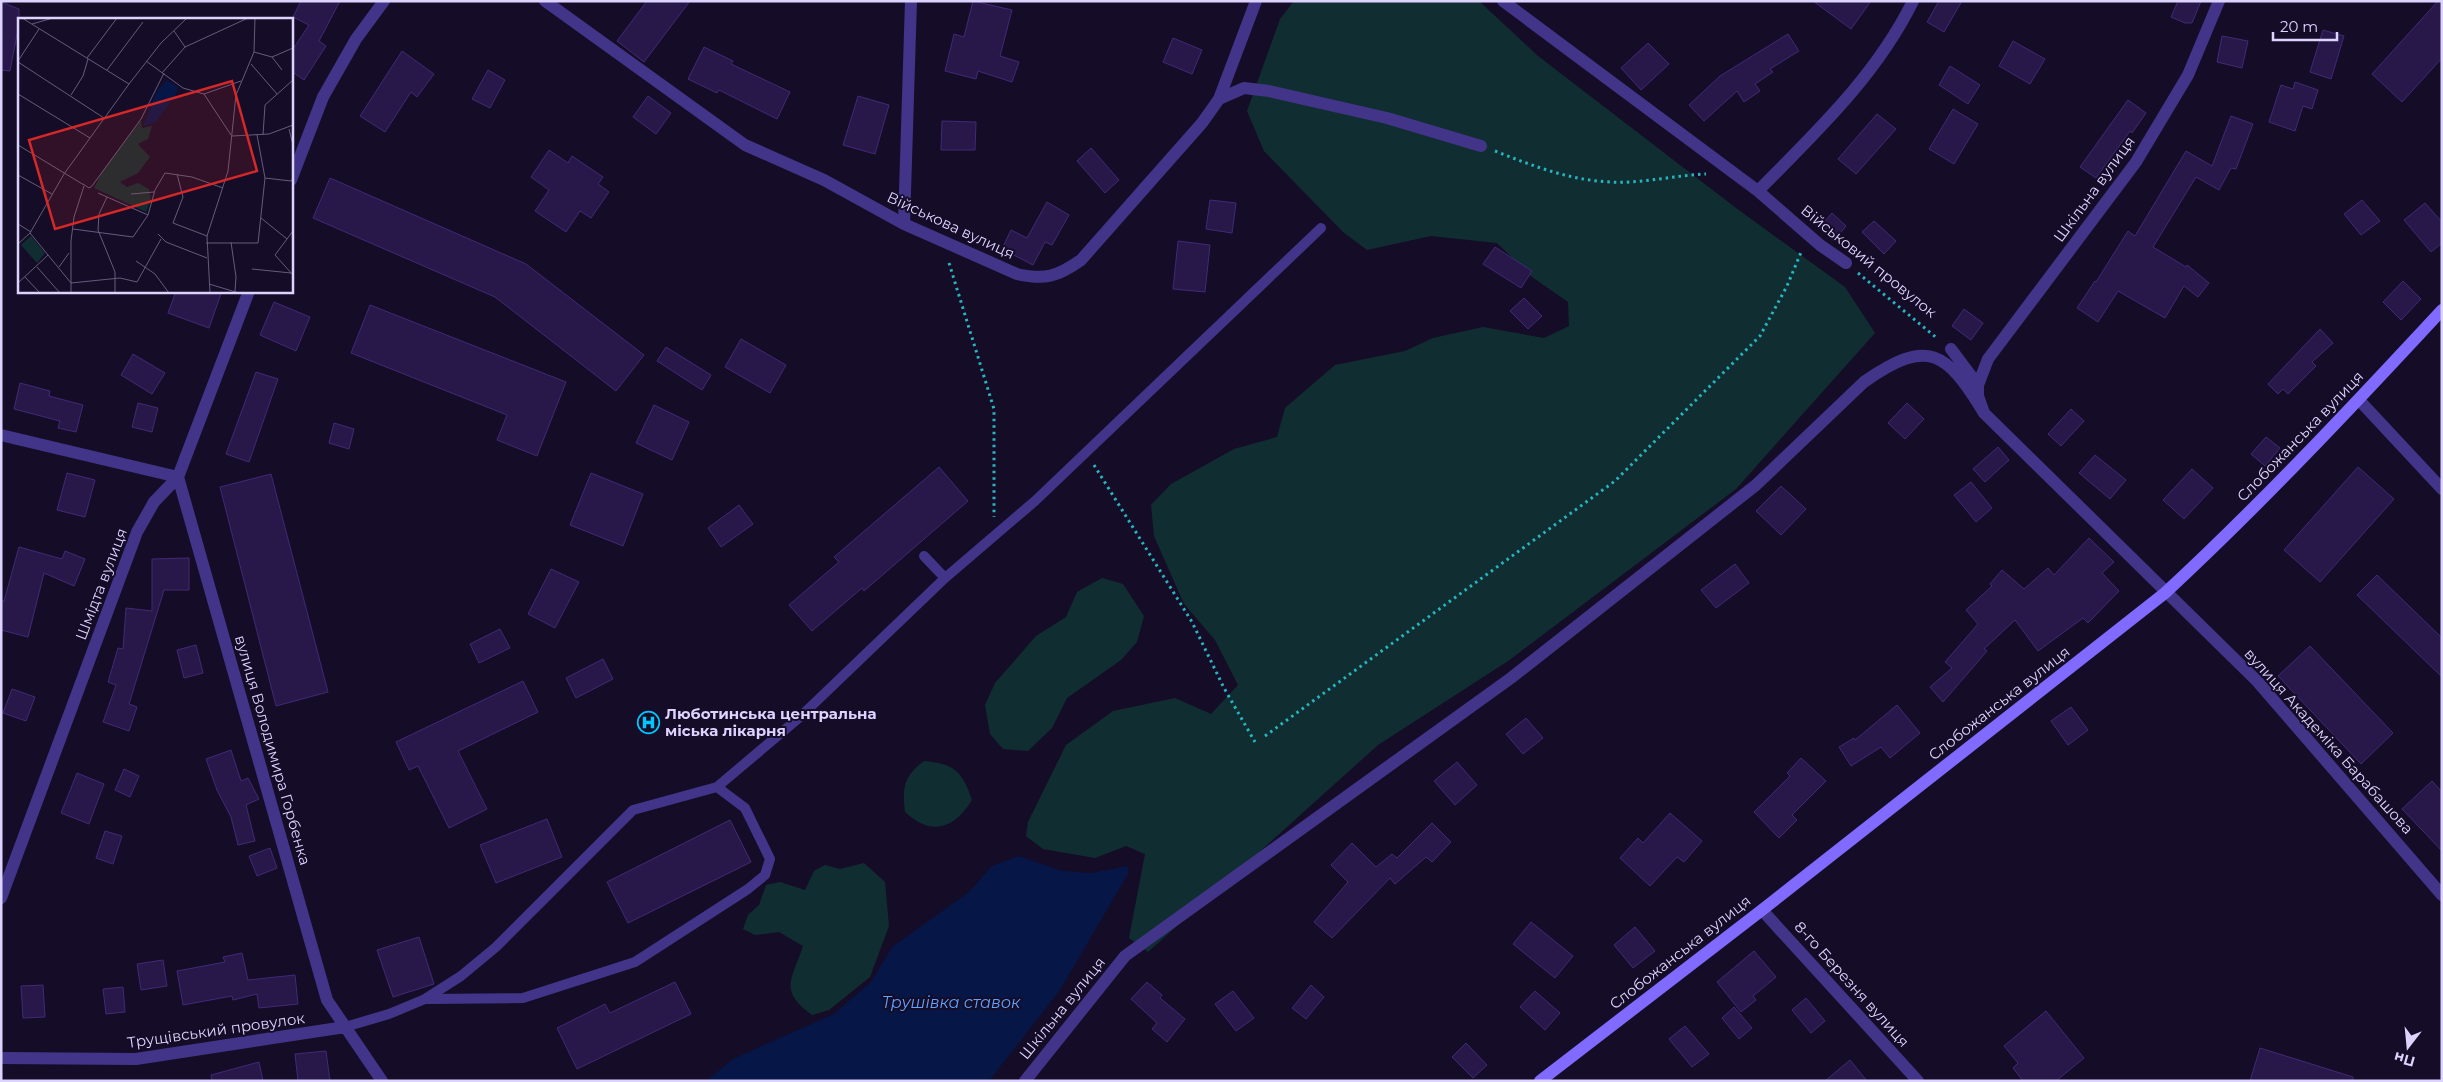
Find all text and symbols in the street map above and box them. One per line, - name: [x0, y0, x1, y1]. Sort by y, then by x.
- scale bar: [2273, 10, 2337, 42]
- text: 20 m: [2280, 17, 2318, 36]
- inset map: [18, 18, 292, 292]
- street label: Шкільна вулиця: [2049, 132, 2139, 246]
- street label: Військова вулиця: [884, 187, 1018, 263]
- street label: Військовий провулок: [1797, 200, 1941, 322]
- street label: Слобожанська вулиця: [2233, 367, 2367, 505]
- street label: Шмідта вулиця: [71, 525, 131, 643]
- street label: вулиця Володимира Горбенка: [231, 633, 315, 867]
- street label: Слобожанська вулиця: [1925, 642, 2073, 764]
- street label: вулиця Академіка Барабашова: [2240, 644, 2418, 838]
- place label: Люботинська центральна міська лікарня: [665, 704, 876, 740]
- hospital icon: Люботинська центральна міська лікарня: [637, 710, 661, 734]
- street label: Слобожанська вулиця: [1606, 891, 1754, 1013]
- street label: 8-го Березня вулиця: [1791, 917, 1913, 1051]
- street label: Шкільна вулиця: [1015, 953, 1109, 1063]
- water label: Трушівка ставок: [882, 993, 1021, 1012]
- street label: Трущівський провулок: [126, 1008, 306, 1052]
- north arrow: [2383, 1022, 2433, 1072]
- text: Пн: [2392, 1048, 2417, 1071]

